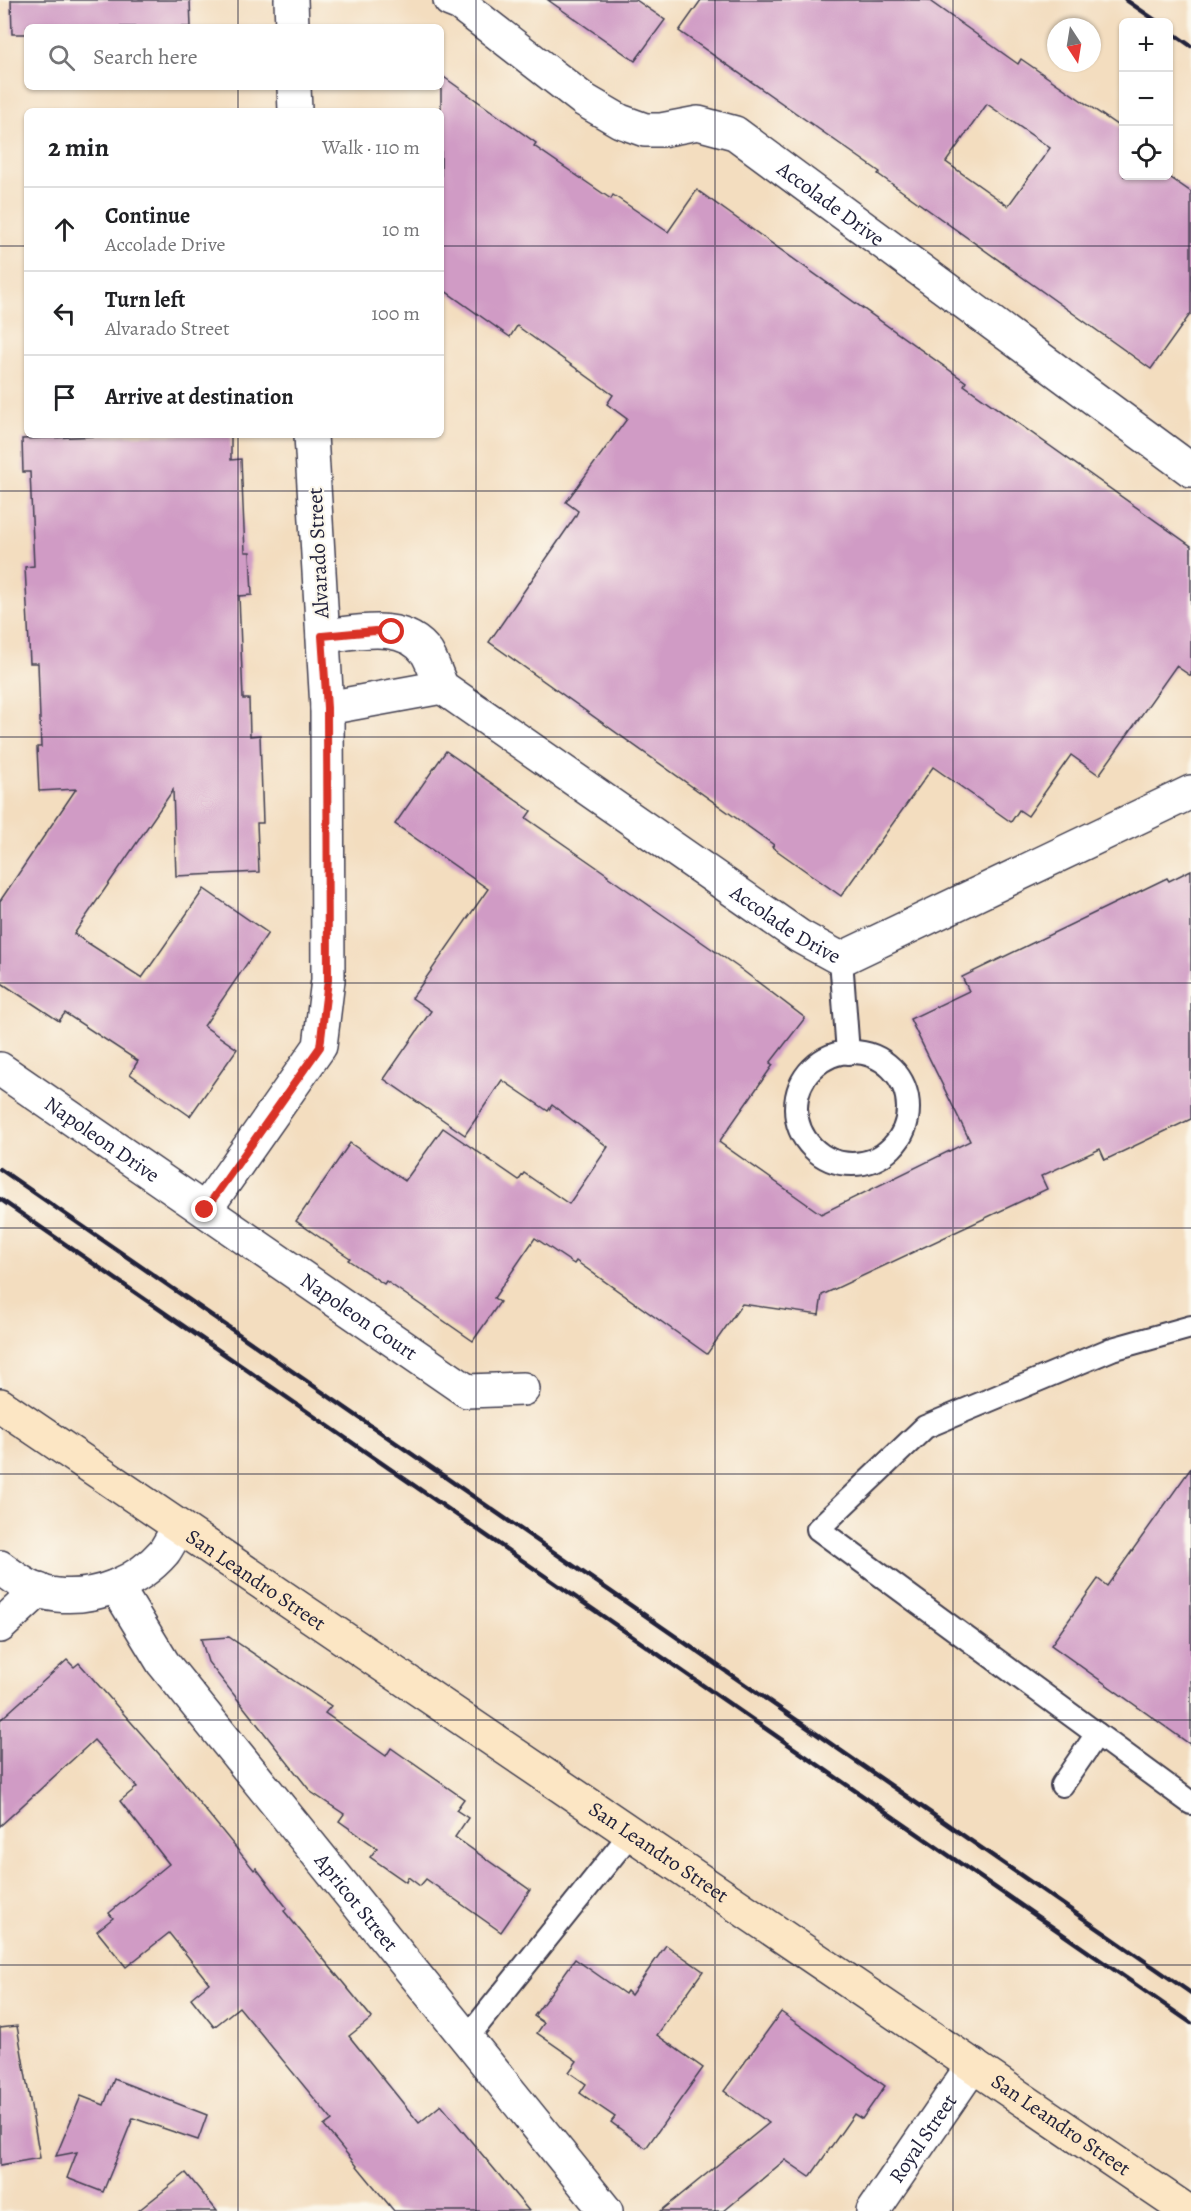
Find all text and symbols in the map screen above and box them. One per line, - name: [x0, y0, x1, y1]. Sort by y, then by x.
- north arrow: [1047, 18, 1101, 72]
- map controls: [1119, 18, 1173, 180]
- button: +: [1119, 18, 1173, 72]
- search box: [24, 24, 444, 90]
- icon: search: [45, 41, 78, 74]
- text: Search here: [93, 42, 198, 72]
- button: −: [1119, 72, 1173, 126]
- button: locate: [1119, 126, 1173, 180]
- text: 2 min: [48, 130, 109, 165]
- text: Walk · 110 m: [322, 134, 420, 161]
- street label: Accolade Drive: [771, 154, 890, 253]
- text: Continue: [105, 201, 190, 231]
- icon: ahead: [48, 213, 81, 246]
- text: 10 m: [382, 216, 420, 243]
- text: Accolade Drive: [105, 231, 225, 258]
- text: Turn left: [105, 285, 185, 315]
- icon: left: [48, 297, 81, 330]
- text: 100 m: [371, 300, 420, 327]
- text: Alvarado Street: [105, 315, 230, 342]
- icon: arrive: [48, 381, 81, 414]
- text: Arrive at destination: [105, 382, 294, 412]
- street label: Alvarado Street: [301, 487, 335, 620]
- route start: [378, 618, 404, 644]
- street label: Accolade Drive: [724, 878, 846, 970]
- street label: Napoleon Drive: [39, 1090, 165, 1189]
- route end: [191, 1196, 217, 1222]
- street label: Napoleon Court: [295, 1266, 423, 1367]
- street label: San Leandro Street: [181, 1522, 331, 1637]
- street label: San Leandro Street: [583, 1795, 734, 1909]
- street label: Apricot Street: [308, 1847, 405, 1957]
- street label: San Leandro Street: [986, 2067, 1136, 2182]
- street label: Royal Street: [882, 2088, 963, 2188]

